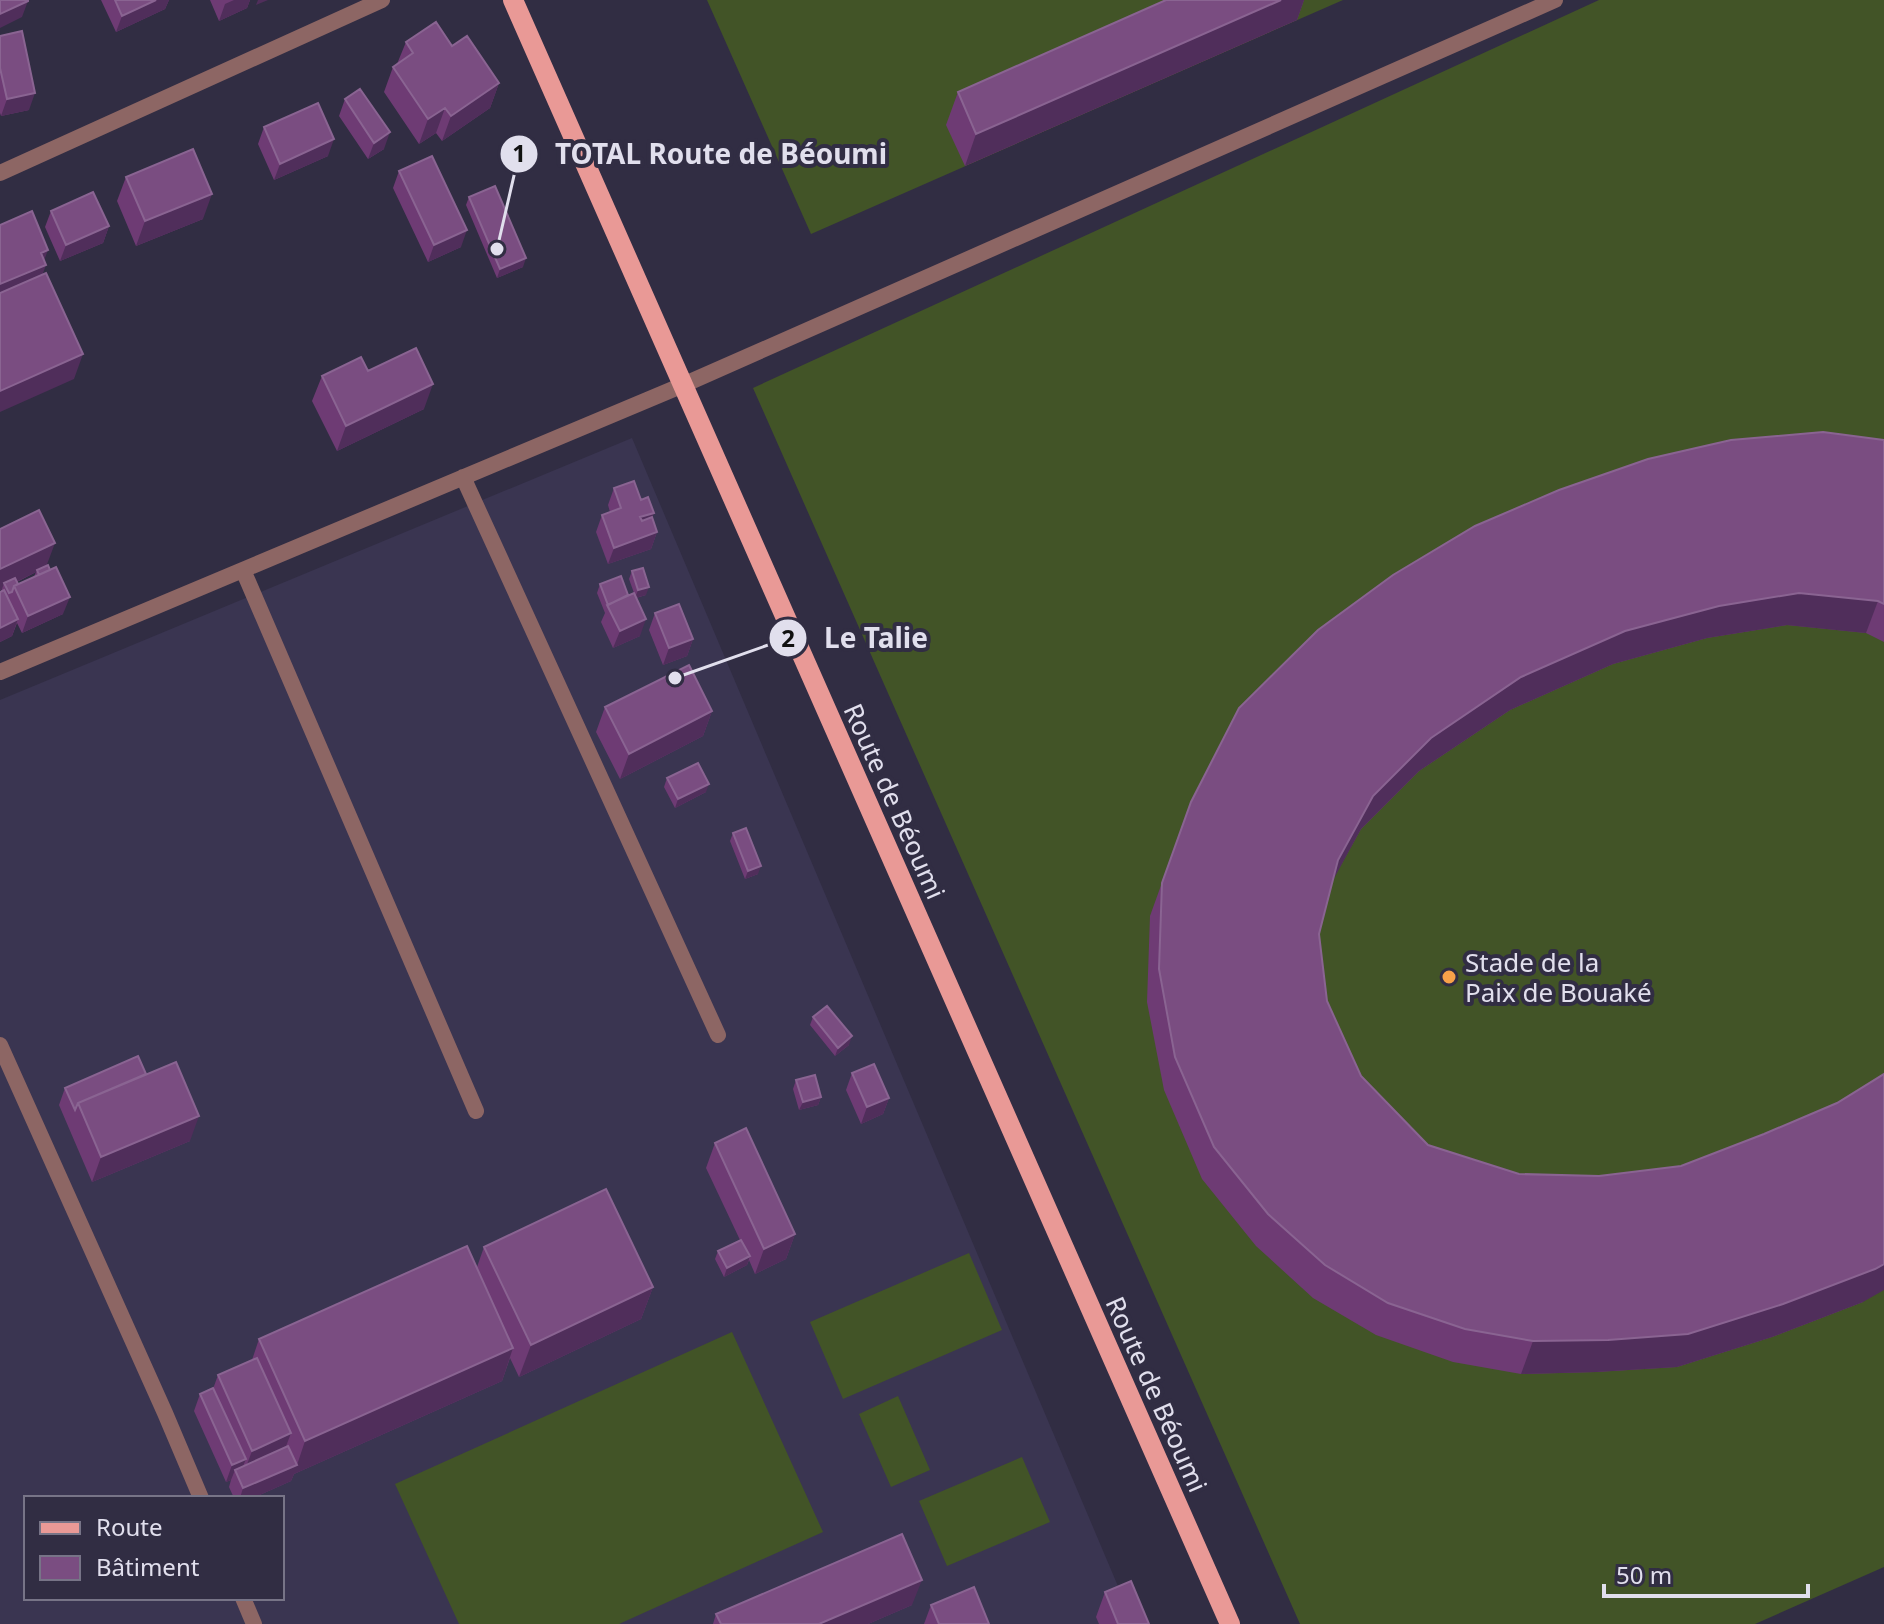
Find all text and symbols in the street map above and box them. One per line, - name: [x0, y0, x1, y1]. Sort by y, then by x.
- callout: TOTAL Route de Béoumi: [499, 128, 903, 180]
- text: TOTAL Route de Béoumi: [555, 134, 887, 172]
- text: 1: [512, 136, 526, 169]
- callout: Le Talie: [768, 612, 943, 664]
- text: Le Talie: [824, 618, 928, 656]
- text: 2: [781, 621, 795, 654]
- street label: Route de Béoumi: [836, 697, 954, 905]
- place label: Stade de la Paix de Bouaké: [1465, 944, 1652, 1010]
- marker: Stade de la Paix de Bouaké: [1440, 968, 1458, 986]
- street label: Route de Béoumi: [1098, 1290, 1216, 1498]
- legend: [24, 1496, 284, 1600]
- text: Route: [96, 1510, 162, 1543]
- scale bar: [1604, 1548, 1808, 1598]
- text: Bâtiment: [96, 1550, 200, 1583]
- text: 50 m: [1616, 1558, 1672, 1591]

